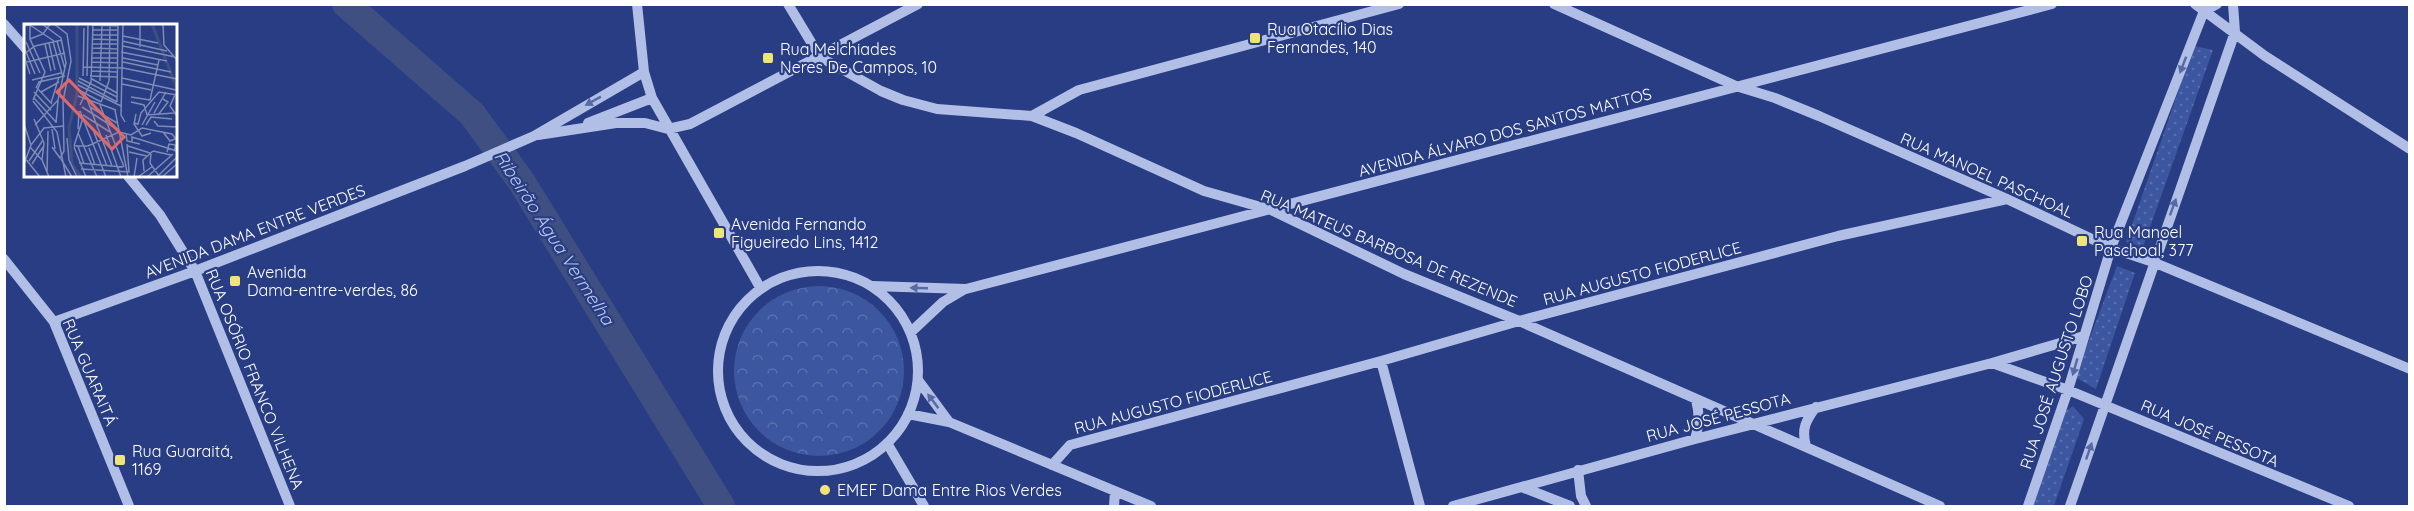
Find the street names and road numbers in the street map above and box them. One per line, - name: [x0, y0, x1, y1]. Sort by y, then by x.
- street label: AVENIDA ÁLVARO DOS SANTOS MATTOS: [1356, 83, 1654, 181]
- street label: RUA MANOEL PASCHOAL: [1897, 128, 2077, 222]
- street label: AVENIDA DAMA ENTRE VERDES: [142, 180, 368, 282]
- street label: RUA MATEUS BARBOSA DE REZENDE: [1258, 185, 1520, 311]
- street label: RUA AUGUSTO FIODERLICE: [1541, 237, 1743, 309]
- street label: RUA OSÓRIO FRANCO VILHENA: [202, 266, 308, 492]
- street label: RUA JOSÉ AUGUSTO LOBO: [2015, 273, 2097, 471]
- street label: RUA GUARAITÁ: [58, 315, 122, 429]
- street label: RUA AUGUSTO FIODERLICE: [1072, 366, 1274, 438]
- street label: RUA JOSÉ PESSOTA: [1644, 388, 1792, 446]
- street label: RUA JOSÉ PESSOTA: [2138, 395, 2282, 471]

